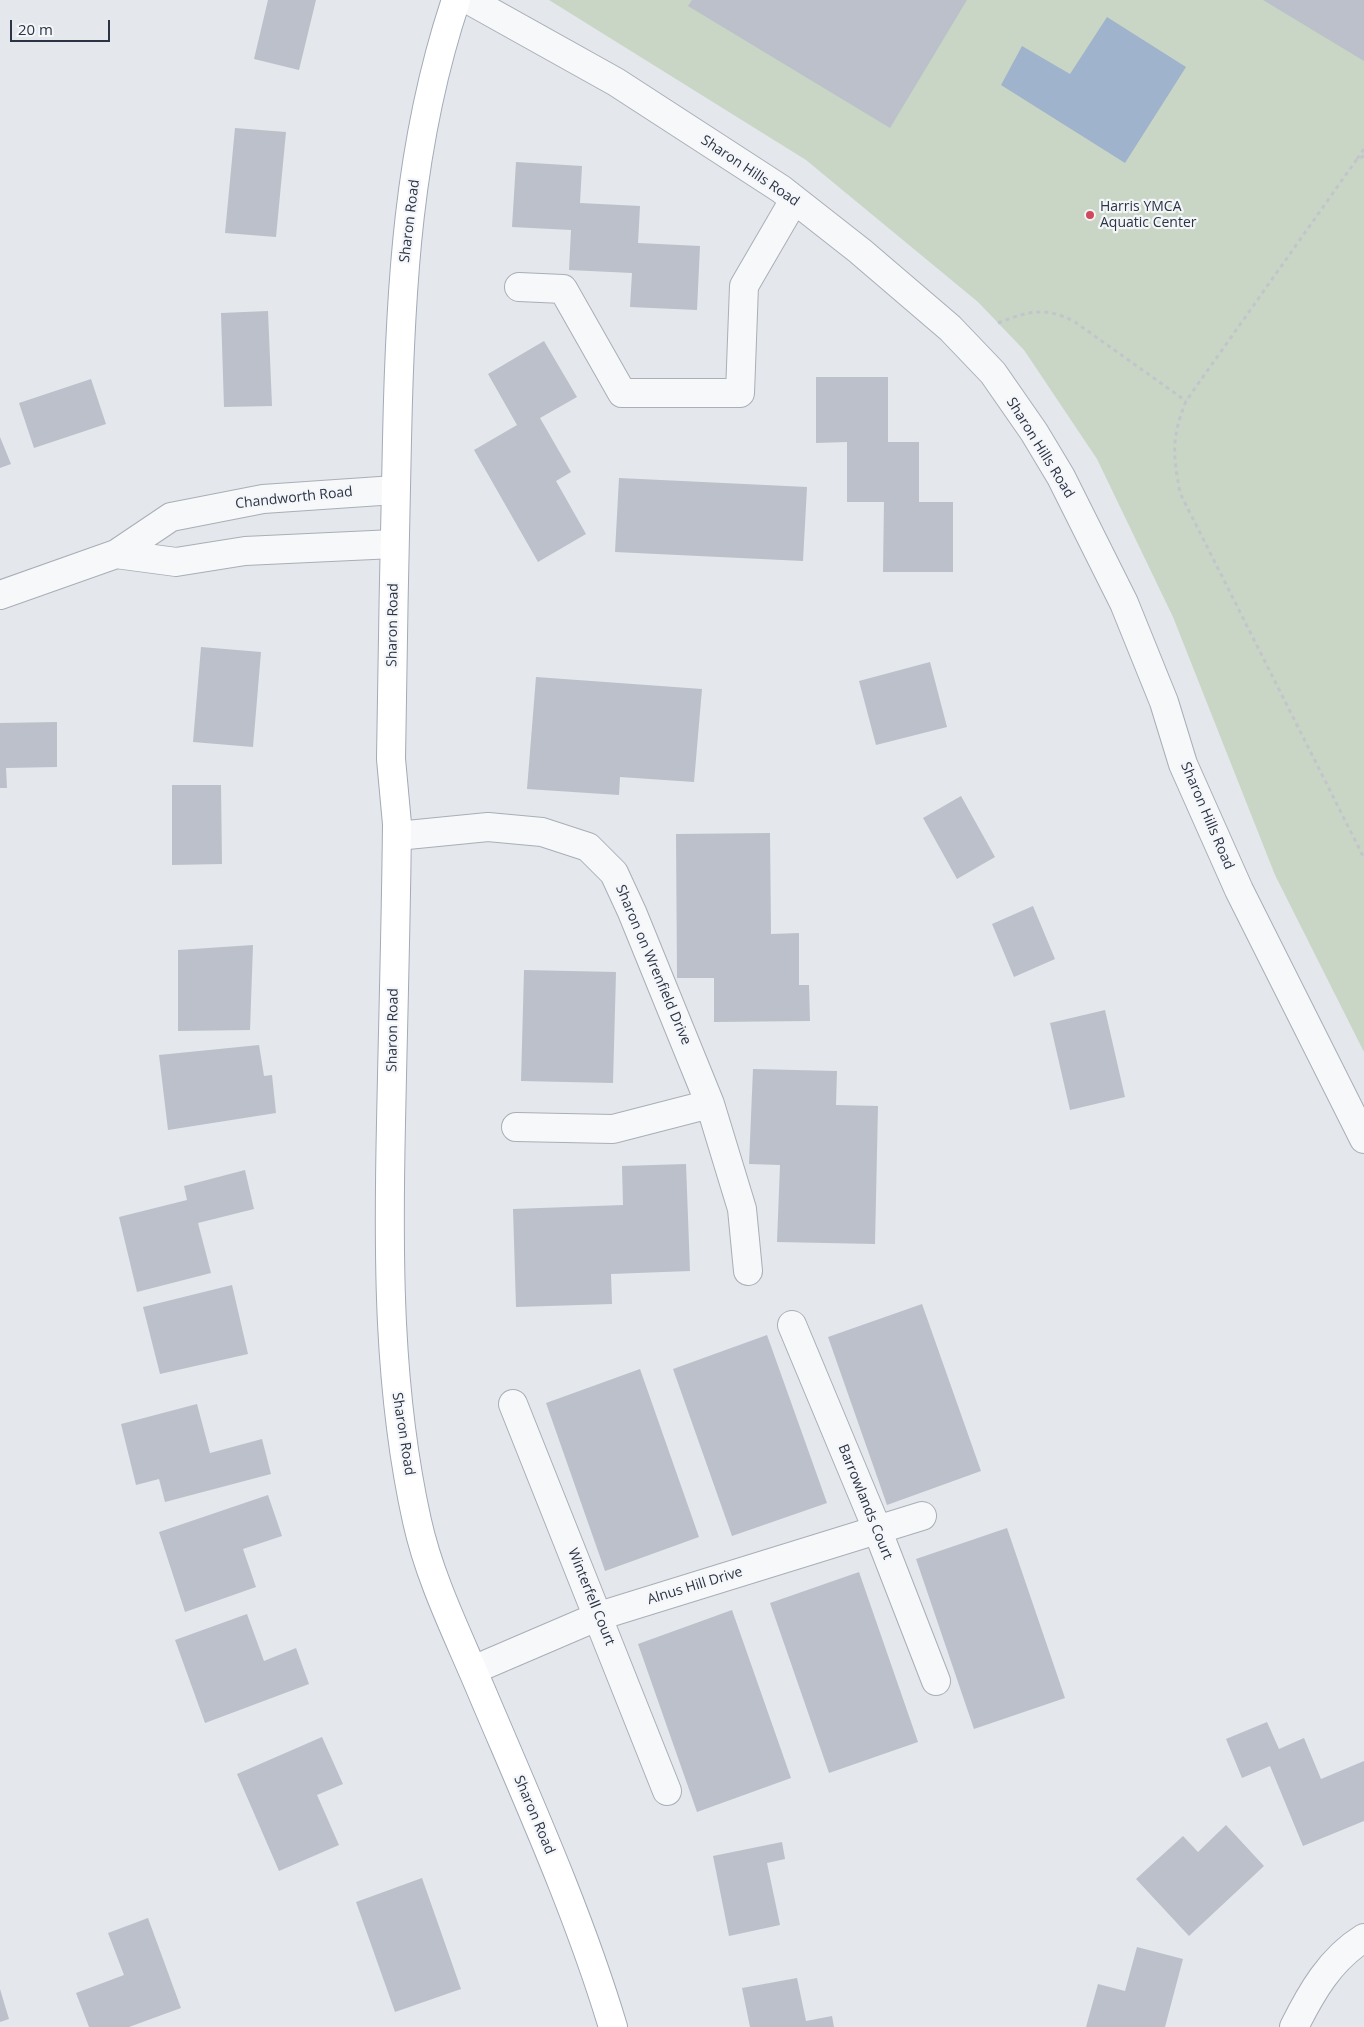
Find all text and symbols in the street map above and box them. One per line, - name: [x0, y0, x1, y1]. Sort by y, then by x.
- scale bar: [12, 10, 112, 42]
- text: 20 m: [18, 19, 53, 39]
- street label: Sharon Hills Road: [698, 132, 802, 210]
- street label: Sharon Road: [397, 178, 423, 264]
- place label: Harris YMCA Aquatic Center: [1100, 199, 1196, 232]
- marker: Harris YMCA Aquatic Center: [1084, 209, 1096, 221]
- street label: Sharon Hills Road: [1002, 395, 1078, 501]
- street label: Chandworth Road: [234, 483, 354, 513]
- street label: Sharon Road: [384, 583, 402, 667]
- street label: Sharon Hills Road: [1177, 760, 1237, 872]
- street label: Sharon on Wrenfield Drive: [612, 882, 694, 1048]
- street label: Sharon Road: [384, 988, 402, 1072]
- street label: Sharon Road: [388, 1391, 418, 1477]
- street label: Barrowlands Court: [834, 1442, 896, 1562]
- street label: Winterfell Court: [564, 1546, 618, 1648]
- street label: Alnus Hill Drive: [645, 1564, 745, 1608]
- street label: Sharon Road: [510, 1773, 558, 1857]

